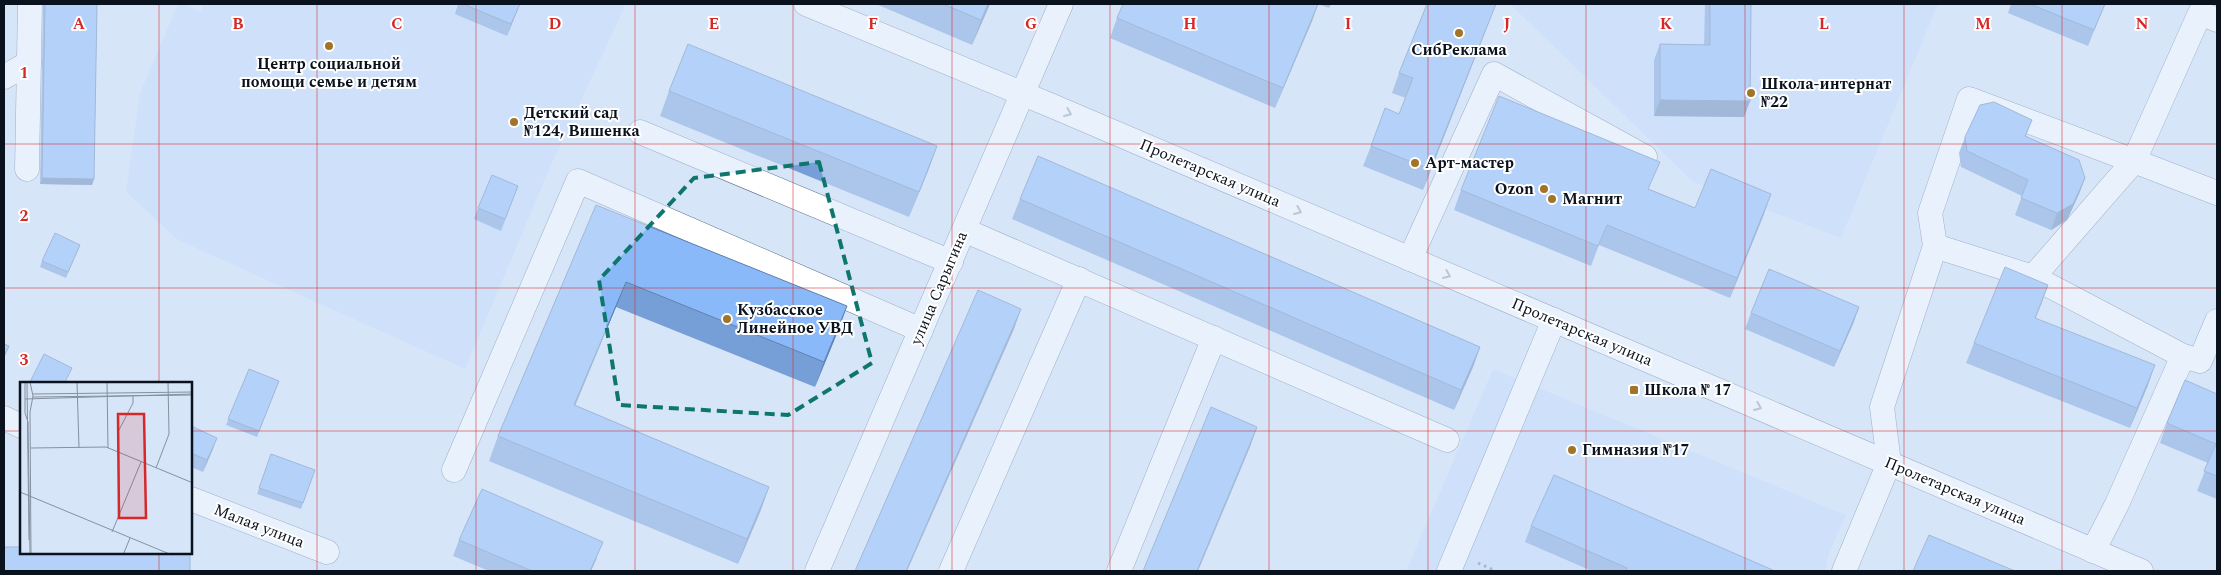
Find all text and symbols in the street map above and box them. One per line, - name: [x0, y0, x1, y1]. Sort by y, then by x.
- text: A: [73, 12, 86, 36]
- text: B: [232, 12, 244, 36]
- text: C: [391, 12, 403, 36]
- text: D: [549, 12, 562, 36]
- text: E: [709, 12, 719, 36]
- text: F: [868, 12, 878, 36]
- text: G: [1025, 12, 1037, 36]
- text: H: [1183, 12, 1197, 36]
- text: I: [1345, 12, 1351, 36]
- text: J: [1504, 12, 1511, 36]
- text: K: [1660, 12, 1673, 36]
- text: L: [1819, 12, 1829, 36]
- text: M: [1975, 12, 1991, 36]
- text: N: [2135, 12, 2149, 36]
- marker: СибРеклама: [1453, 27, 1465, 39]
- place label: СибРеклама: [1411, 38, 1508, 62]
- marker: Центр социальной помощи семье и детям: [323, 40, 335, 52]
- place label: Центр социальной помощи семье и детям: [241, 52, 417, 94]
- text: 1: [20, 61, 28, 85]
- place label: Школа-интернат №22: [1761, 72, 1891, 114]
- marker: Школа-интернат №22: [1745, 87, 1757, 99]
- place label: Детский сад №124, Вишенка: [524, 101, 641, 143]
- one-way arrow: [1063, 106, 1072, 117]
- marker: Детский сад №124, Вишенка: [508, 116, 520, 128]
- street label: Пролетарская улица: [1136, 132, 1284, 214]
- place label: Арт-мастер: [1425, 151, 1514, 175]
- marker: Арт-мастер: [1409, 157, 1421, 169]
- place label: Ozon: [1495, 177, 1534, 201]
- marker: Ozon: [1538, 183, 1550, 195]
- place label: Магнит: [1562, 187, 1622, 211]
- marker: Магнит: [1546, 193, 1558, 205]
- text: 2: [20, 204, 29, 228]
- one-way arrow: [1293, 205, 1301, 215]
- street label: улица Сарыгина: [904, 227, 974, 350]
- one-way arrow: [1442, 268, 1451, 279]
- street label: Пролетарская улица: [1508, 291, 1656, 373]
- place label: Кузбасское Линейное УВД: [737, 298, 853, 340]
- marker: Кузбасское Линейное УВД: [721, 313, 733, 325]
- text: 3: [20, 348, 29, 372]
- place label: Школа № 17: [1644, 378, 1732, 402]
- inset map: [20, 382, 192, 555]
- marker: Школа № 17: [1628, 384, 1640, 396]
- one-way arrow: [1753, 400, 1762, 411]
- place label: Гимназия №17: [1582, 438, 1690, 462]
- marker: Гимназия №17: [1566, 444, 1578, 456]
- street label: Пролетарская улица: [1881, 450, 2029, 532]
- street label: Малая улица: [210, 498, 308, 554]

